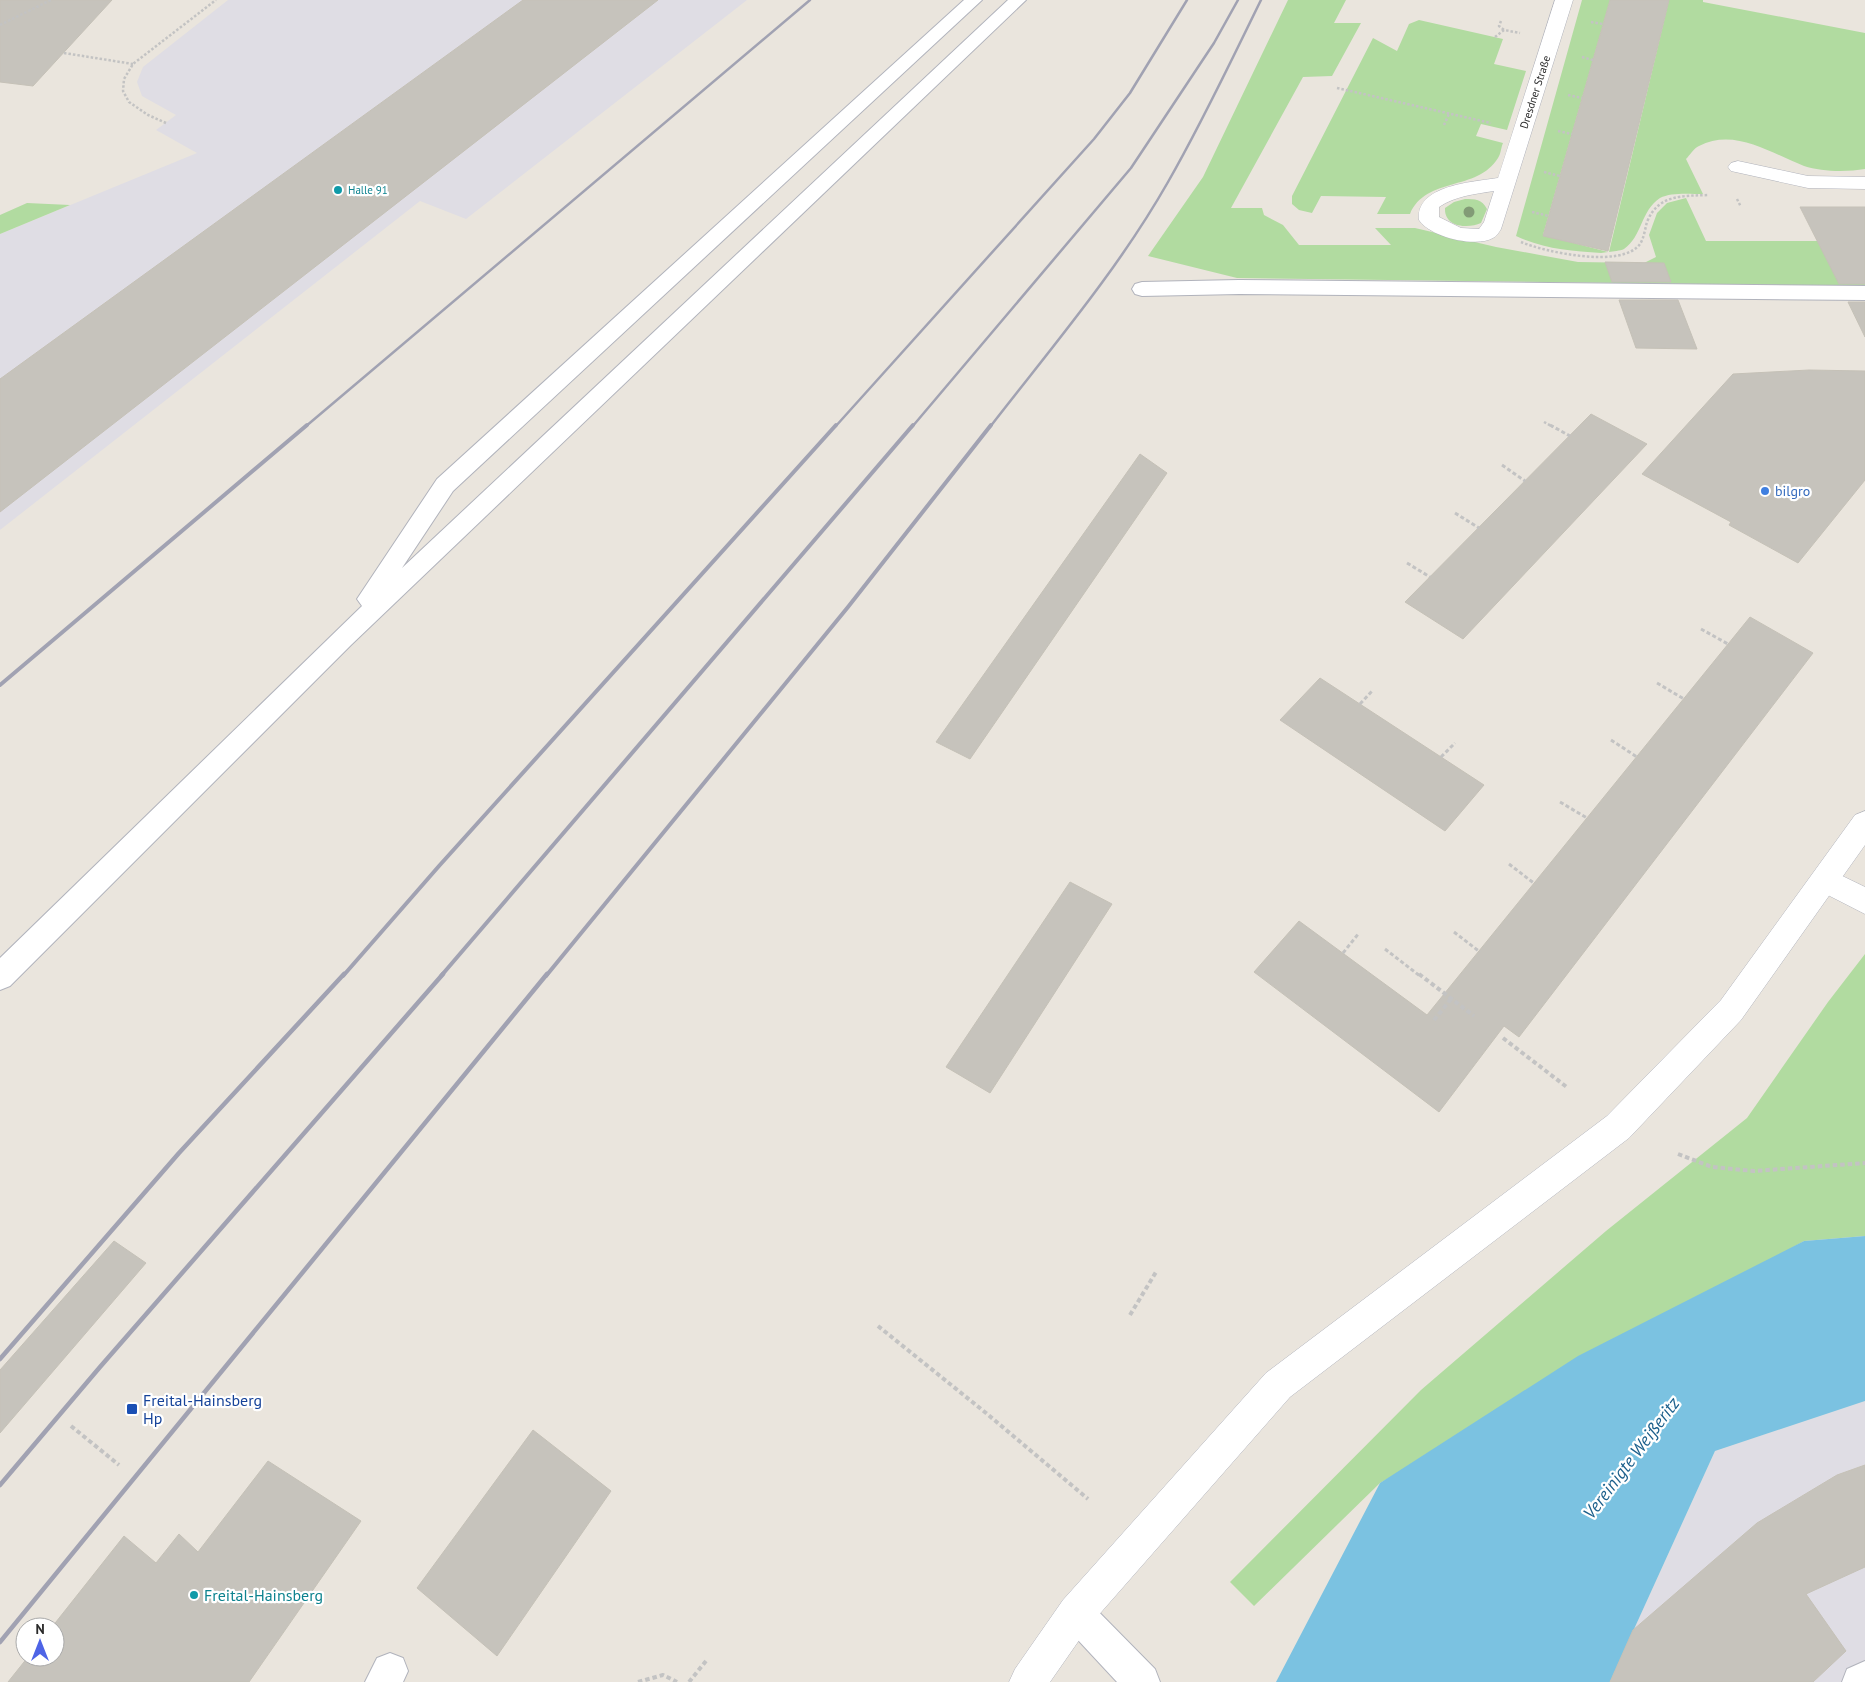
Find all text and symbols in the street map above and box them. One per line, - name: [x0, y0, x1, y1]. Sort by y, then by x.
- street label: Dresdner Straße: [1517, 53, 1554, 130]
- place label: Halle 91: [348, 183, 388, 197]
- marker: Halle 91: [332, 184, 344, 196]
- place label: bilgro: [1775, 482, 1810, 500]
- marker: bilgro: [1759, 485, 1771, 497]
- place label: Freital-Hainsberg Hp: [143, 1390, 262, 1428]
- water label: Vereinigte Weißeritz: [1578, 1392, 1685, 1524]
- marker: Freital-Hainsberg Hp: [125, 1402, 139, 1416]
- place label: Freital-Hainsberg: [204, 1585, 323, 1605]
- marker: Freital-Hainsberg: [188, 1589, 200, 1601]
- north arrow: [15, 1617, 65, 1667]
- text: N: [35, 1620, 45, 1638]

